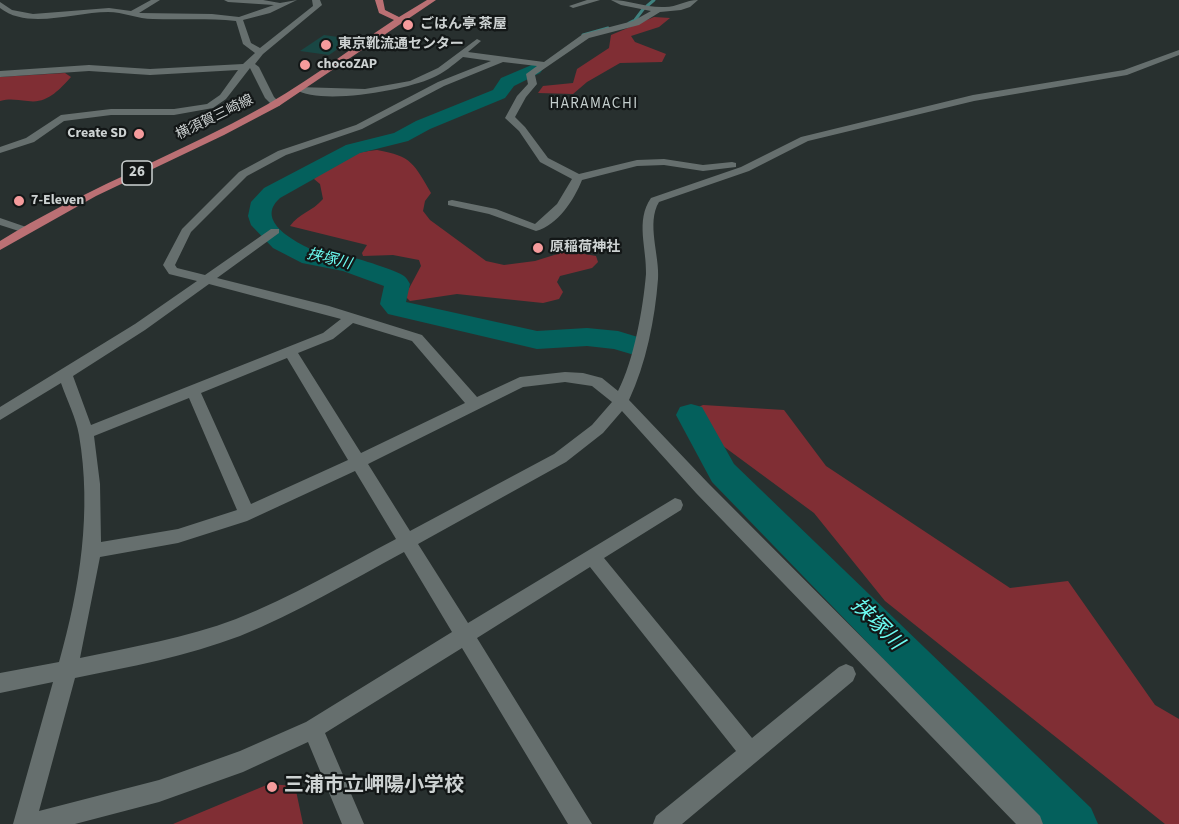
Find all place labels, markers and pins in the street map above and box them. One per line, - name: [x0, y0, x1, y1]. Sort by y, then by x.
- place label: ごはん亭 茶屋: [420, 17, 507, 33]
- marker: ごはん亭 茶屋: [401, 18, 415, 32]
- place label: 東京靴流通センター: [338, 37, 464, 53]
- marker: 東京靴流通センター: [319, 38, 333, 52]
- place label: chocoZAP: [317, 57, 377, 73]
- marker: chocoZAP: [298, 58, 312, 72]
- place label: Create SD: [67, 126, 127, 142]
- marker: Create SD: [132, 127, 146, 141]
- place label: 7-Eleven: [31, 193, 84, 209]
- marker: 7-Eleven: [12, 194, 26, 208]
- place label: 原稲荷神社: [550, 240, 620, 256]
- marker: 原稲荷神社: [531, 241, 545, 255]
- place label: 三浦市立岬陽小学校: [284, 775, 464, 799]
- marker: 三浦市立岬陽小学校: [265, 780, 279, 794]

